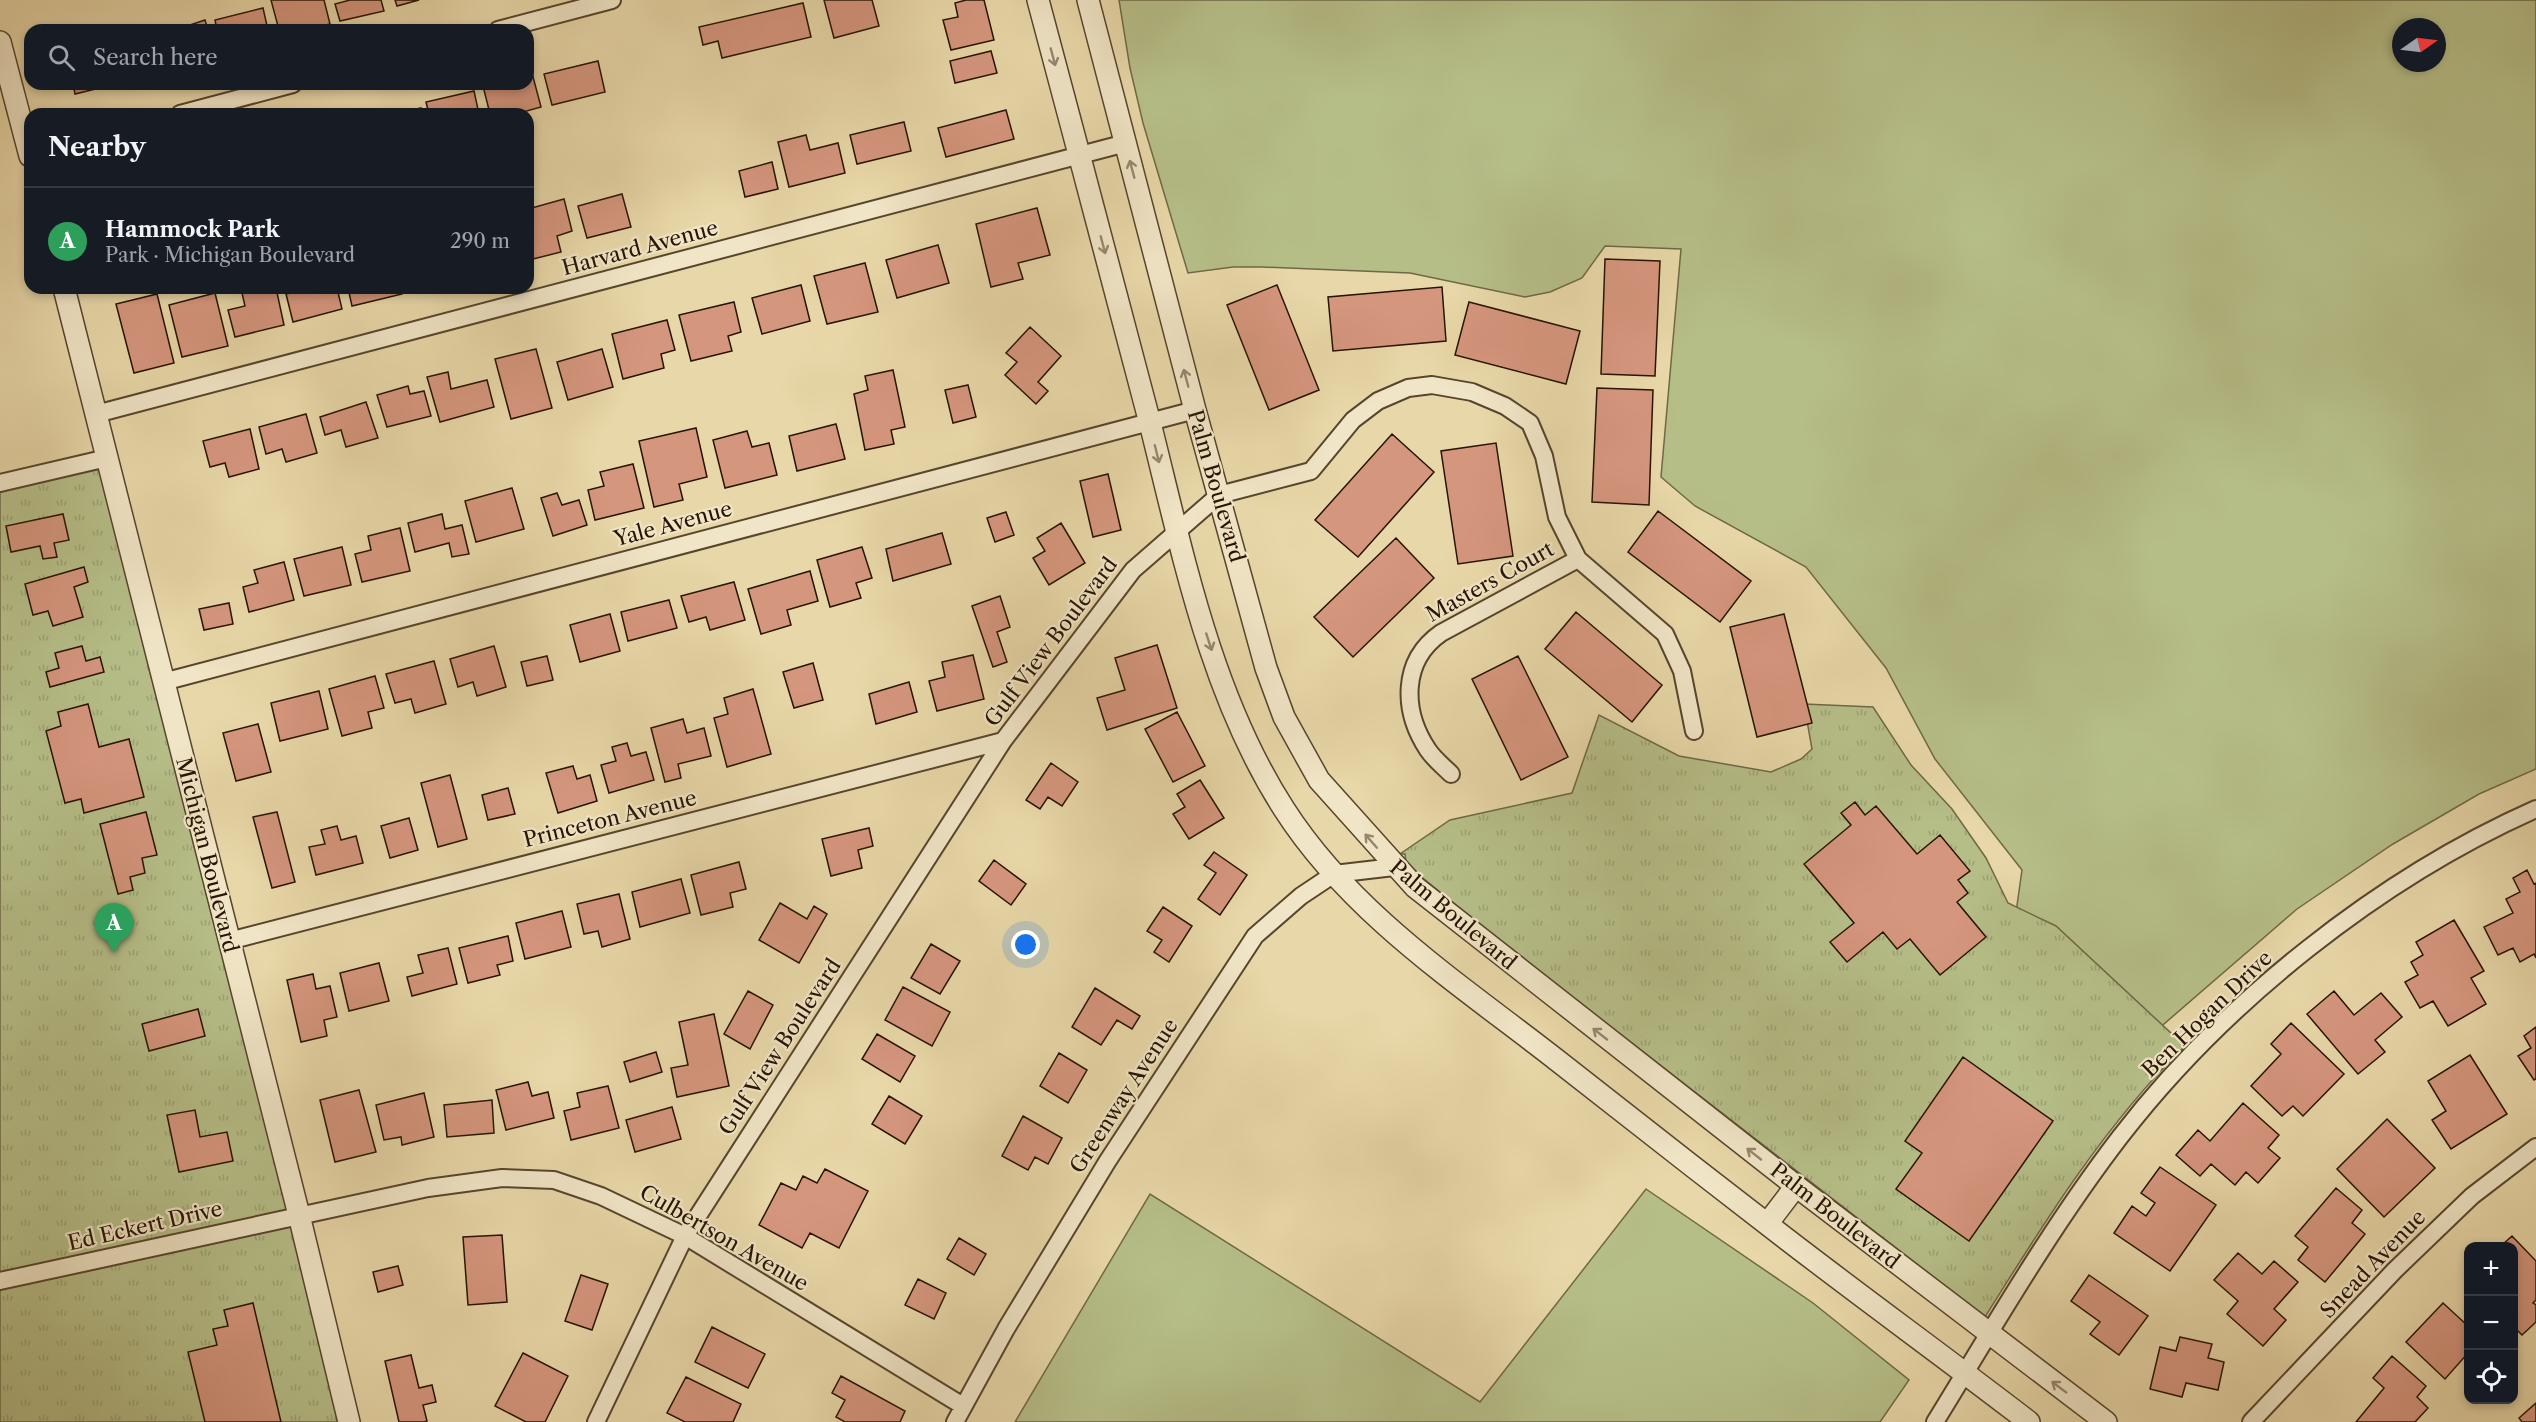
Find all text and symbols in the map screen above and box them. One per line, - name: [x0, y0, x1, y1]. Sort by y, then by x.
- north arrow: [2392, 18, 2446, 72]
- search box: [24, 24, 534, 90]
- icon: search: [45, 41, 78, 74]
- text: Search here: [93, 44, 218, 71]
- one-way arrow: [1048, 47, 1059, 66]
- text: Nearby: [48, 131, 146, 163]
- one-way arrow: [1126, 159, 1138, 178]
- street label: Harvard Avenue: [559, 215, 721, 280]
- text: Hammock Park: [105, 216, 280, 243]
- text: A: [60, 229, 75, 253]
- text: 290 m: [450, 229, 510, 253]
- one-way arrow: [1097, 235, 1109, 254]
- text: Park · Michigan Boulevard: [105, 243, 355, 267]
- one-way arrow: [1180, 369, 1192, 388]
- street label: Palm Boulevard: [1183, 407, 1250, 565]
- one-way arrow: [1152, 444, 1164, 463]
- street label: Yale Avenue: [610, 496, 735, 552]
- street label: Masters Court: [1422, 536, 1558, 627]
- street label: Gulf View Boulevard: [979, 552, 1122, 731]
- one-way arrow: [1204, 632, 1215, 651]
- street label: Michigan Boulevard: [171, 755, 244, 955]
- street label: Princeton Avenue: [521, 785, 699, 852]
- one-way arrow: [1365, 833, 1378, 849]
- street label: Palm Boulevard: [1385, 854, 1522, 975]
- pin: A: [94, 904, 134, 953]
- your location: [1011, 930, 1040, 959]
- street label: Ben Hogan Drive: [2136, 945, 2277, 1082]
- street label: Gulf View Boulevard: [713, 954, 846, 1139]
- street label: Greenway Avenue: [1064, 1014, 1183, 1178]
- one-way arrow: [1592, 1028, 1608, 1041]
- one-way arrow: [1746, 1147, 1762, 1160]
- street label: Palm Boulevard: [1766, 1157, 1905, 1274]
- street label: Culbertson Avenue: [635, 1179, 813, 1296]
- street label: Ed Eckert Drive: [65, 1196, 225, 1255]
- street label: Snead Avenue: [2315, 1204, 2431, 1323]
- map controls: [2464, 1242, 2518, 1404]
- button: +: [2464, 1242, 2518, 1296]
- button: −: [2464, 1296, 2518, 1350]
- button: locate: [2464, 1350, 2518, 1404]
- one-way arrow: [2051, 1381, 2067, 1394]

